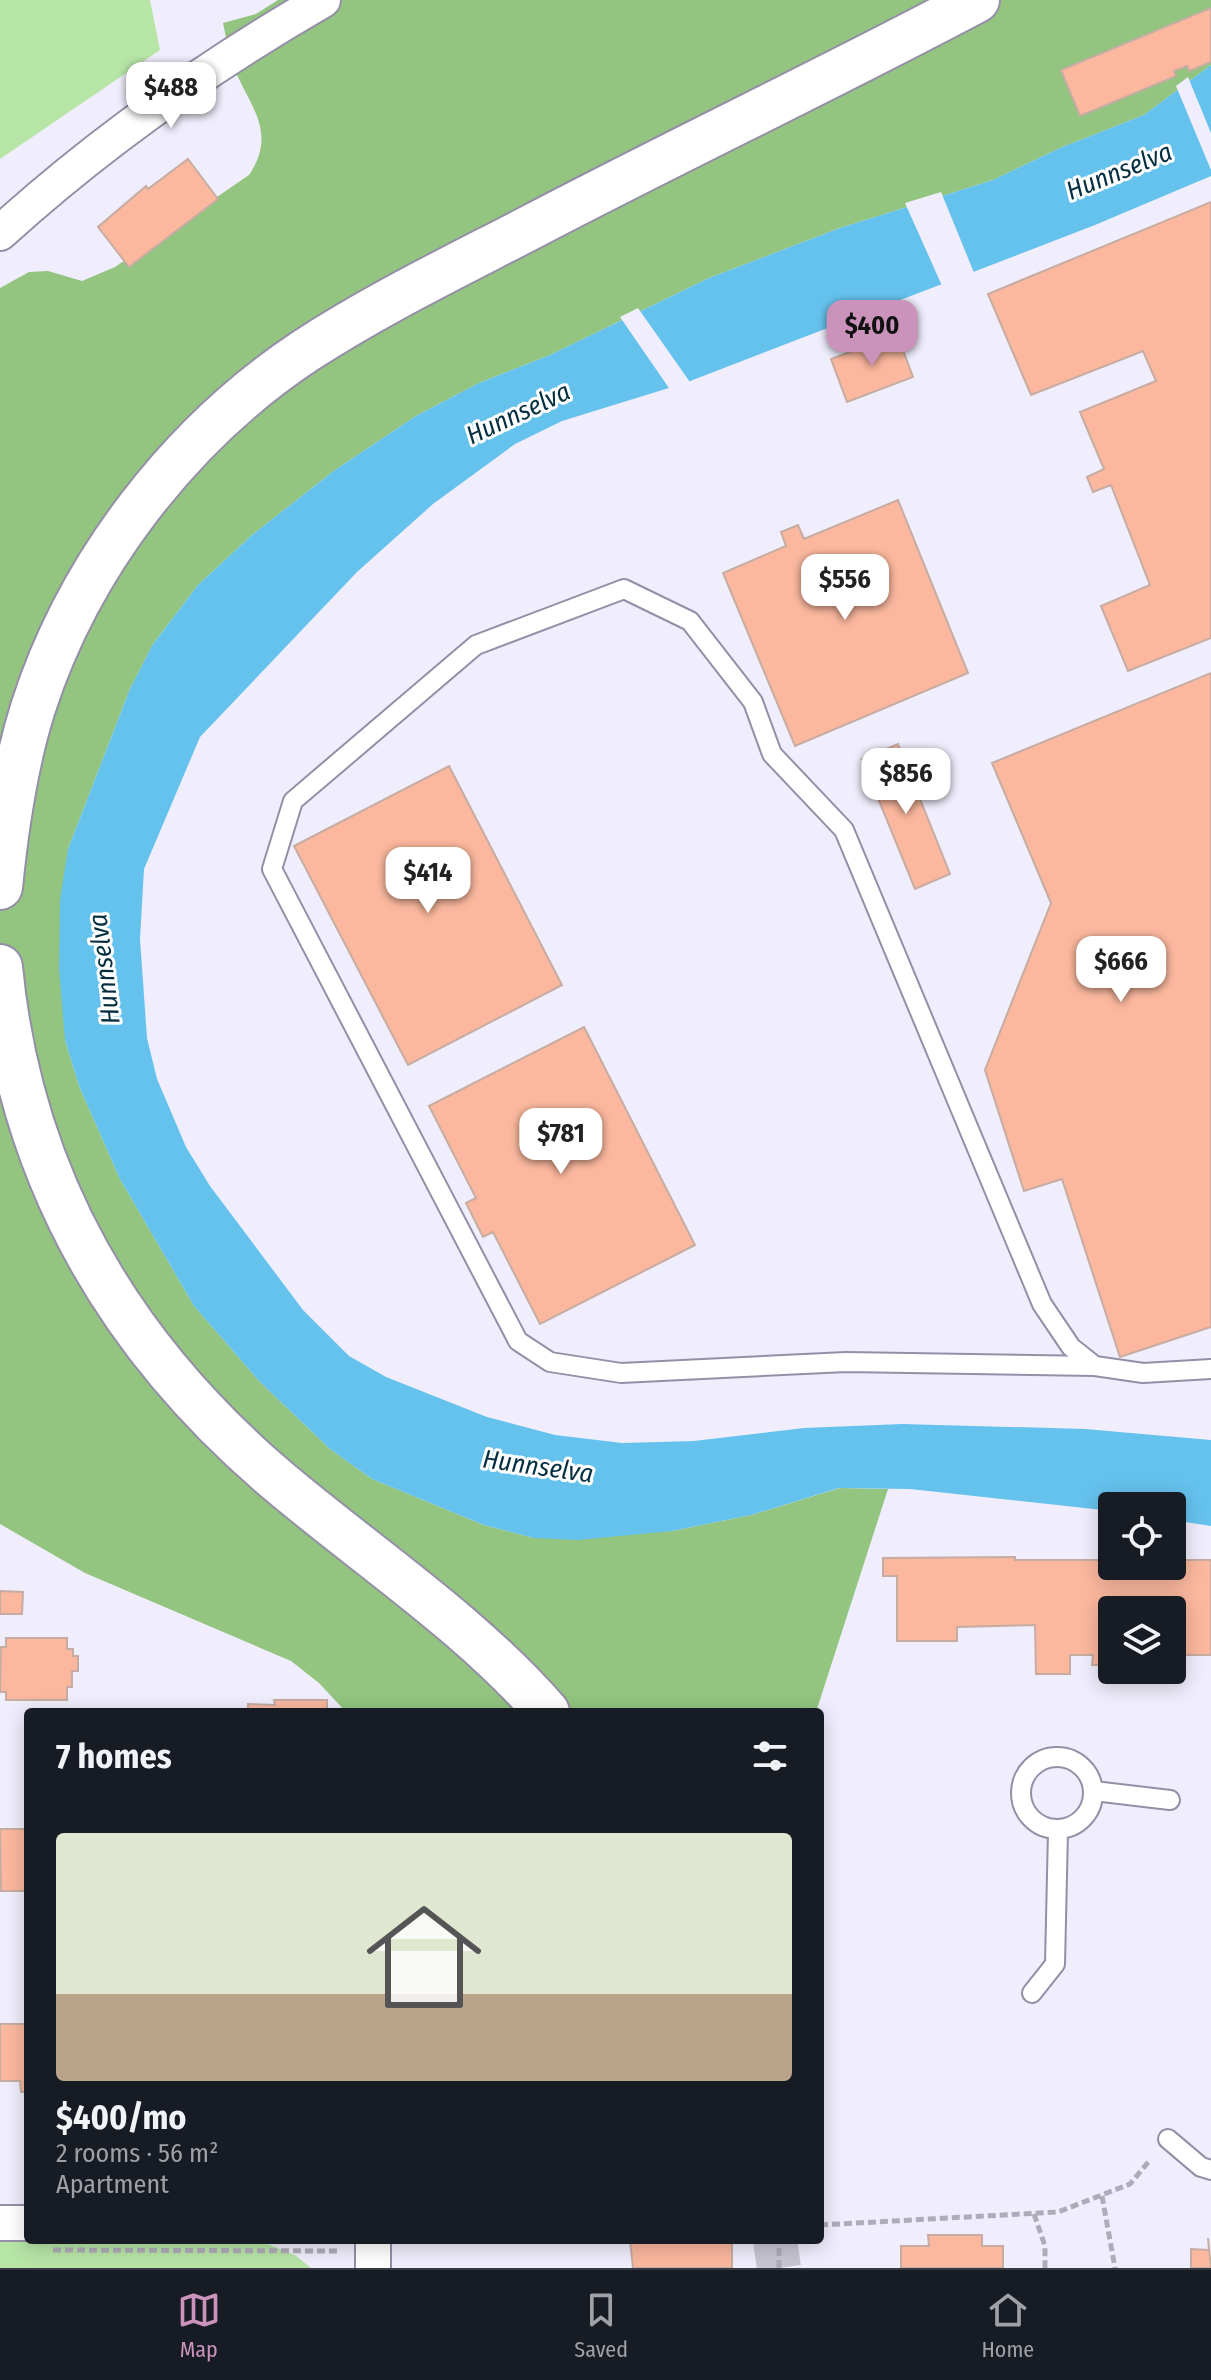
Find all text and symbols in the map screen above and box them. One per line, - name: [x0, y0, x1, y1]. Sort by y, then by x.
- pin: $488: [124, 62, 218, 130]
- text: $488: [144, 72, 198, 103]
- water label: Hunnselva: [1062, 136, 1177, 207]
- pin: $400: [825, 300, 919, 368]
- text: $400: [845, 310, 899, 341]
- water label: Hunnselva: [461, 376, 575, 451]
- pin: $556: [798, 554, 892, 622]
- text: $556: [819, 564, 871, 595]
- pin: $856: [859, 748, 953, 816]
- text: $856: [879, 758, 933, 789]
- pin: $414: [381, 847, 475, 915]
- text: $414: [404, 857, 452, 888]
- water label: Hunnselva: [82, 912, 127, 1026]
- pin: $666: [1074, 936, 1168, 1004]
- text: $666: [1094, 946, 1148, 977]
- pin: $781: [514, 1108, 608, 1176]
- text: $781: [537, 1118, 585, 1149]
- water label: Hunnselva: [481, 1443, 595, 1490]
- map controls: [1098, 1492, 1186, 1684]
- button: locate: [1098, 1492, 1186, 1580]
- button: layers: [1098, 1596, 1186, 1684]
- icon: filters: [748, 1734, 792, 1778]
- text: 7 homes: [56, 1736, 172, 1777]
- icon: home: [352, 1885, 496, 2029]
- text: $400/mo: [56, 2097, 187, 2138]
- text: 2 rooms · 56 m²: [56, 2138, 218, 2169]
- text: Apartment: [56, 2169, 169, 2200]
- tab: Map: [177, 2288, 221, 2363]
- tab: Saved: [574, 2288, 628, 2363]
- tab: Home: [982, 2288, 1034, 2363]

